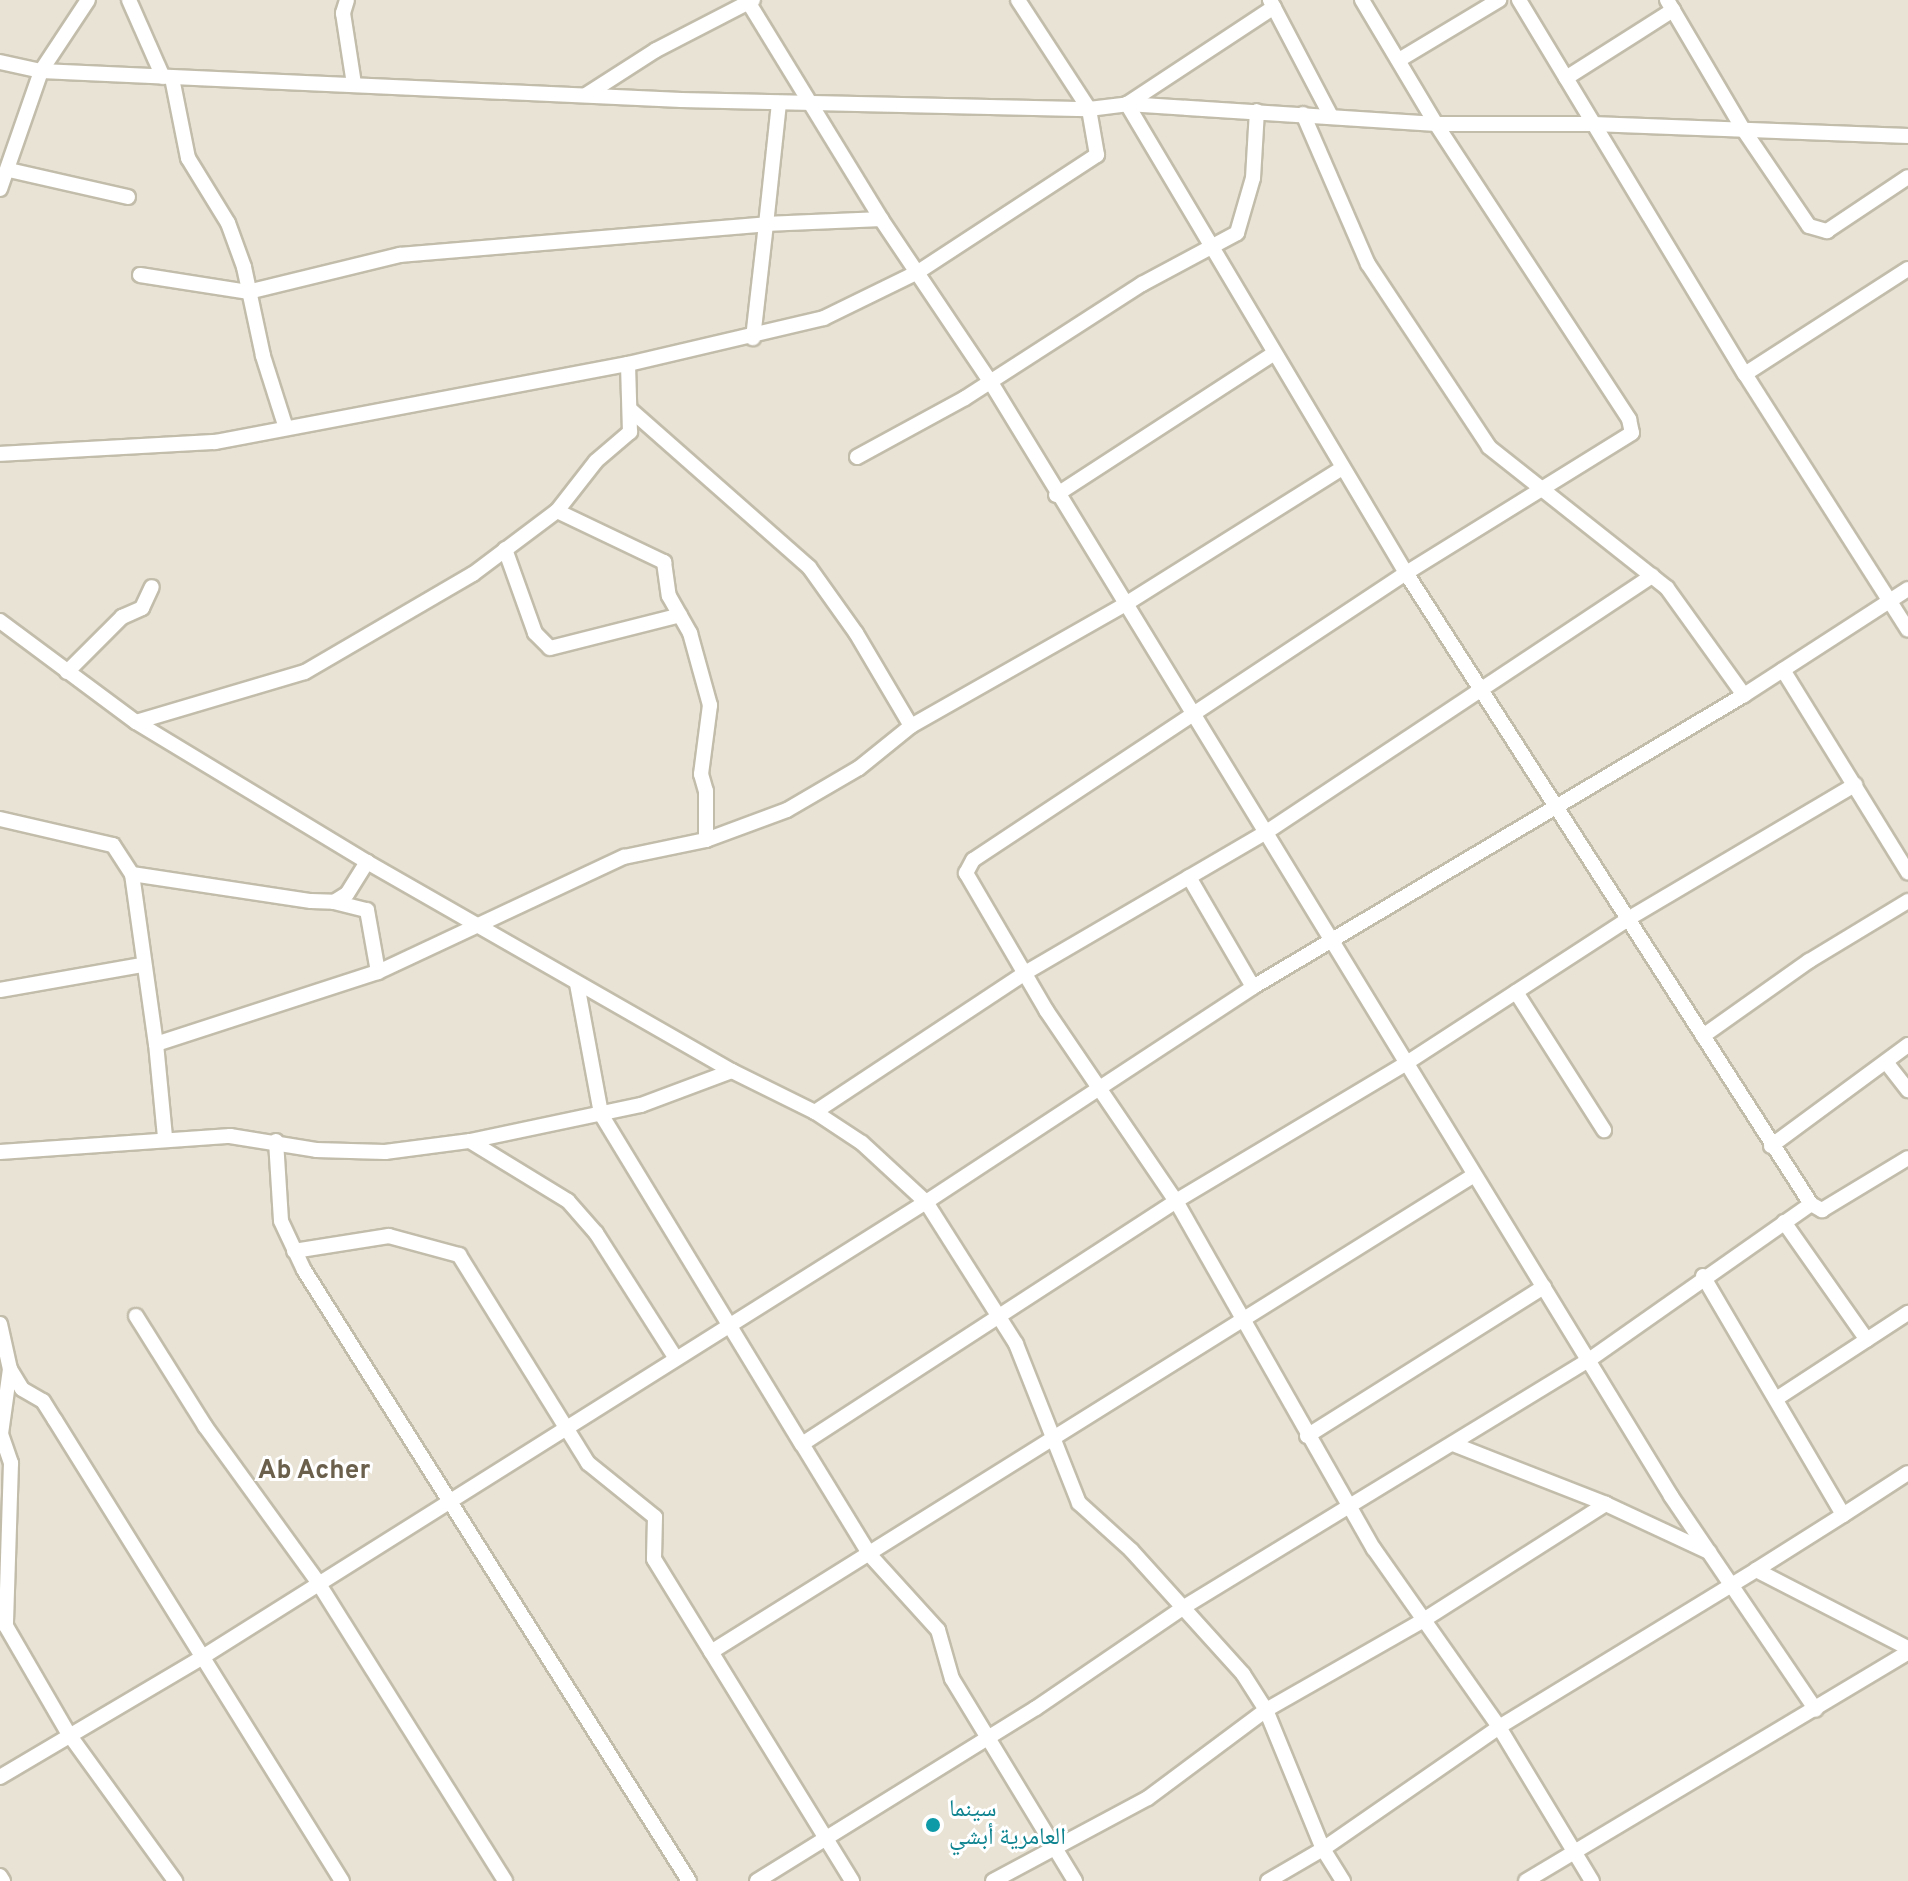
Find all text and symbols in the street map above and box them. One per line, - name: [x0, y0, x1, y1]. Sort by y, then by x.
- district label: Ab Acher: [257, 1456, 371, 1488]
- place label: سينما العامرية أبشي: [949, 1797, 1066, 1853]
- marker: سينما العامرية أبشي: [924, 1816, 942, 1834]

